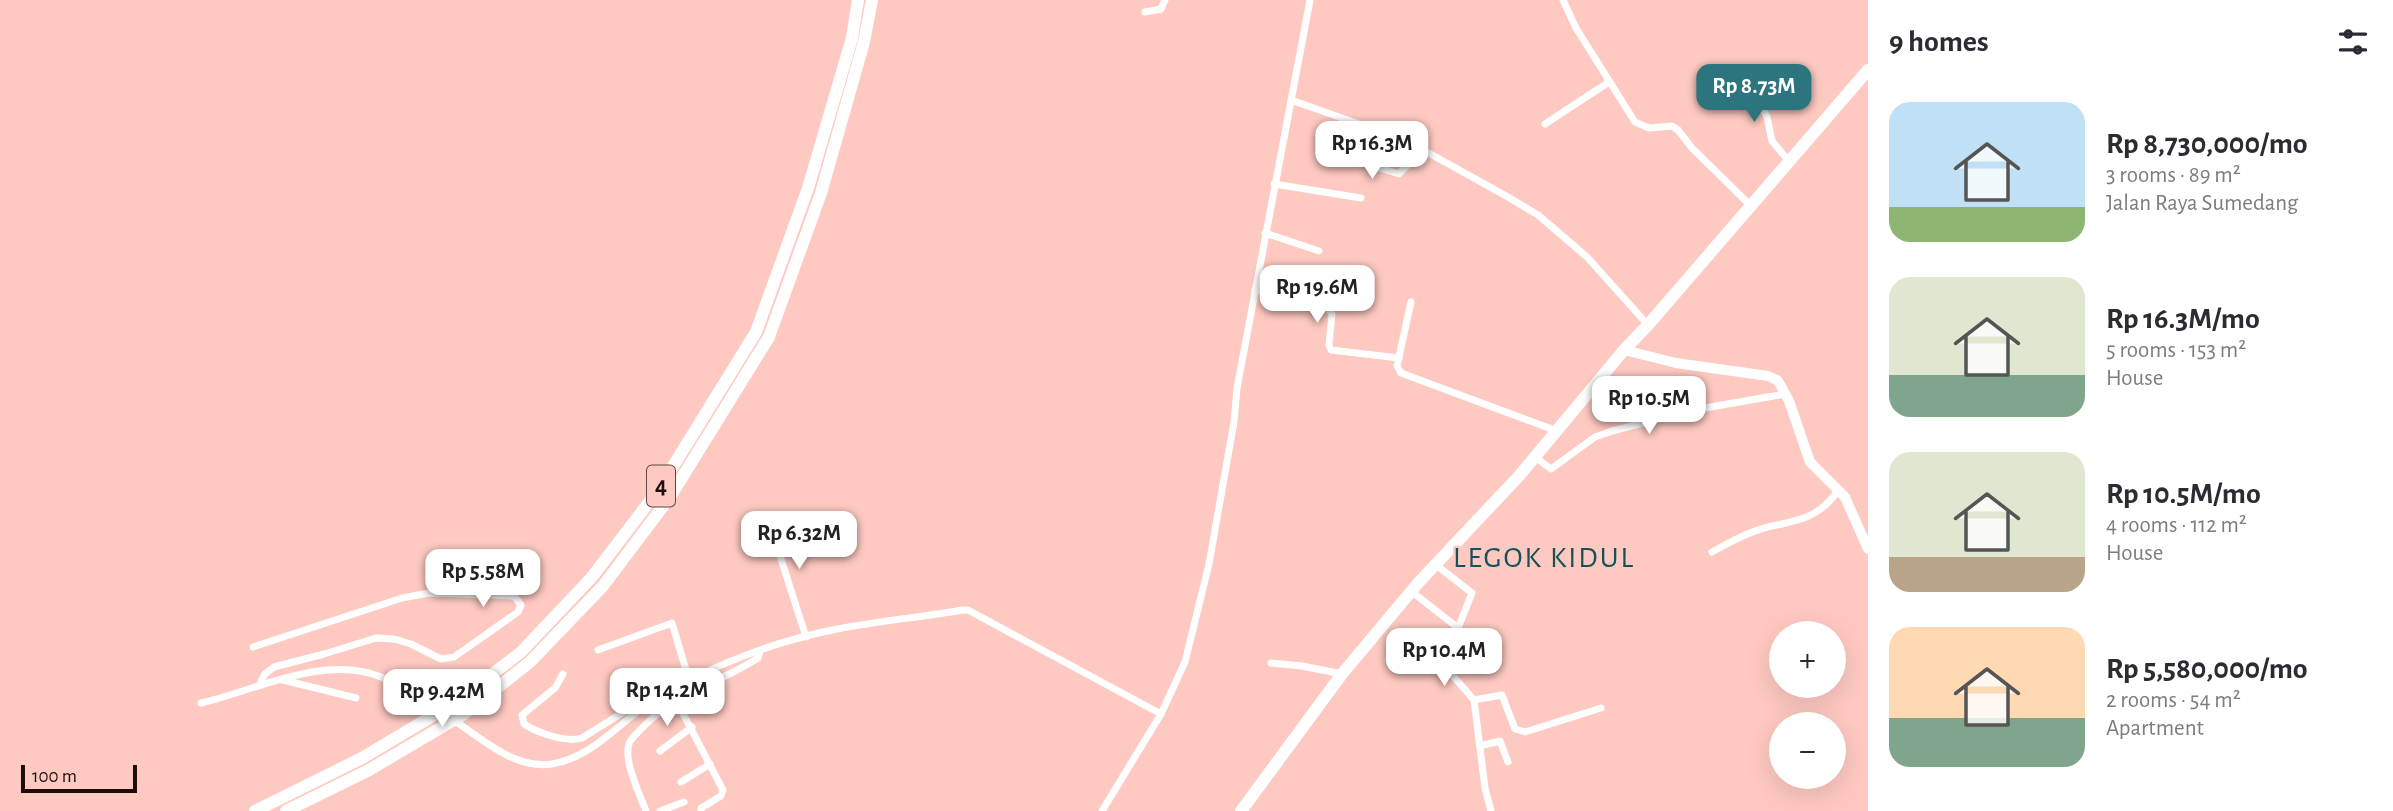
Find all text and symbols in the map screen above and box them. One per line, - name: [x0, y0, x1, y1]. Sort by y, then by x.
- icon: filters: [2334, 23, 2372, 61]
- text: 9 homes: [1889, 27, 1989, 57]
- pin: Rp 8.73M: [1682, 64, 1826, 124]
- text: Rp 8.73M: [1712, 75, 1796, 98]
- pin: Rp 16.3M: [1300, 122, 1444, 181]
- text: Rp 8,730,000/mo: [2106, 129, 2308, 159]
- icon: home: [1945, 130, 2029, 214]
- text: Rp 16.3M: [1331, 132, 1413, 155]
- text: 3 rooms · 89 m²: [2106, 164, 2241, 187]
- text: Jalan Raya Sumedang: [2106, 192, 2298, 215]
- pin: Rp 19.6M: [1245, 266, 1389, 325]
- text: Rp 19.6M: [1276, 276, 1358, 299]
- text: Rp 16.3M/mo: [2106, 304, 2260, 334]
- icon: home: [1945, 305, 2029, 389]
- text: 5 rooms · 153 m²: [2106, 339, 2246, 362]
- text: House: [2106, 367, 2163, 390]
- pin: Rp 10.5M: [1577, 376, 1721, 436]
- text: Rp 10.5M: [1608, 387, 1690, 410]
- road number: 4: [647, 466, 675, 506]
- text: Rp 10.5M/mo: [2106, 479, 2261, 509]
- icon: home: [1945, 480, 2029, 564]
- pin: Rp 6.32M: [727, 512, 871, 571]
- text: 4 rooms · 112 m²: [2106, 514, 2247, 537]
- text: Rp 6.32M: [757, 522, 841, 545]
- text: House: [2106, 542, 2163, 565]
- district label: LEGOK KIDUL: [1453, 543, 1635, 573]
- pin: Rp 5.58M: [411, 550, 555, 609]
- text: Rp 5.58M: [441, 560, 525, 583]
- map controls: [1769, 621, 1846, 789]
- button: +: [1769, 621, 1846, 698]
- pin: Rp 10.4M: [1372, 628, 1516, 688]
- text: Rp 10.4M: [1402, 639, 1486, 662]
- text: Rp 5,580,000/mo: [2106, 654, 2308, 684]
- icon: home: [1945, 655, 2029, 739]
- pin: Rp 14.2M: [595, 668, 739, 728]
- pin: Rp 9.42M: [370, 670, 514, 729]
- text: Rp 14.2M: [626, 679, 708, 702]
- text: Rp 9.42M: [399, 680, 485, 703]
- text: 2 rooms · 54 m²: [2106, 689, 2241, 712]
- button: −: [1769, 712, 1846, 789]
- text: Apartment: [2106, 717, 2204, 740]
- scale bar: [21, 762, 136, 794]
- text: 100 m: [32, 767, 77, 786]

